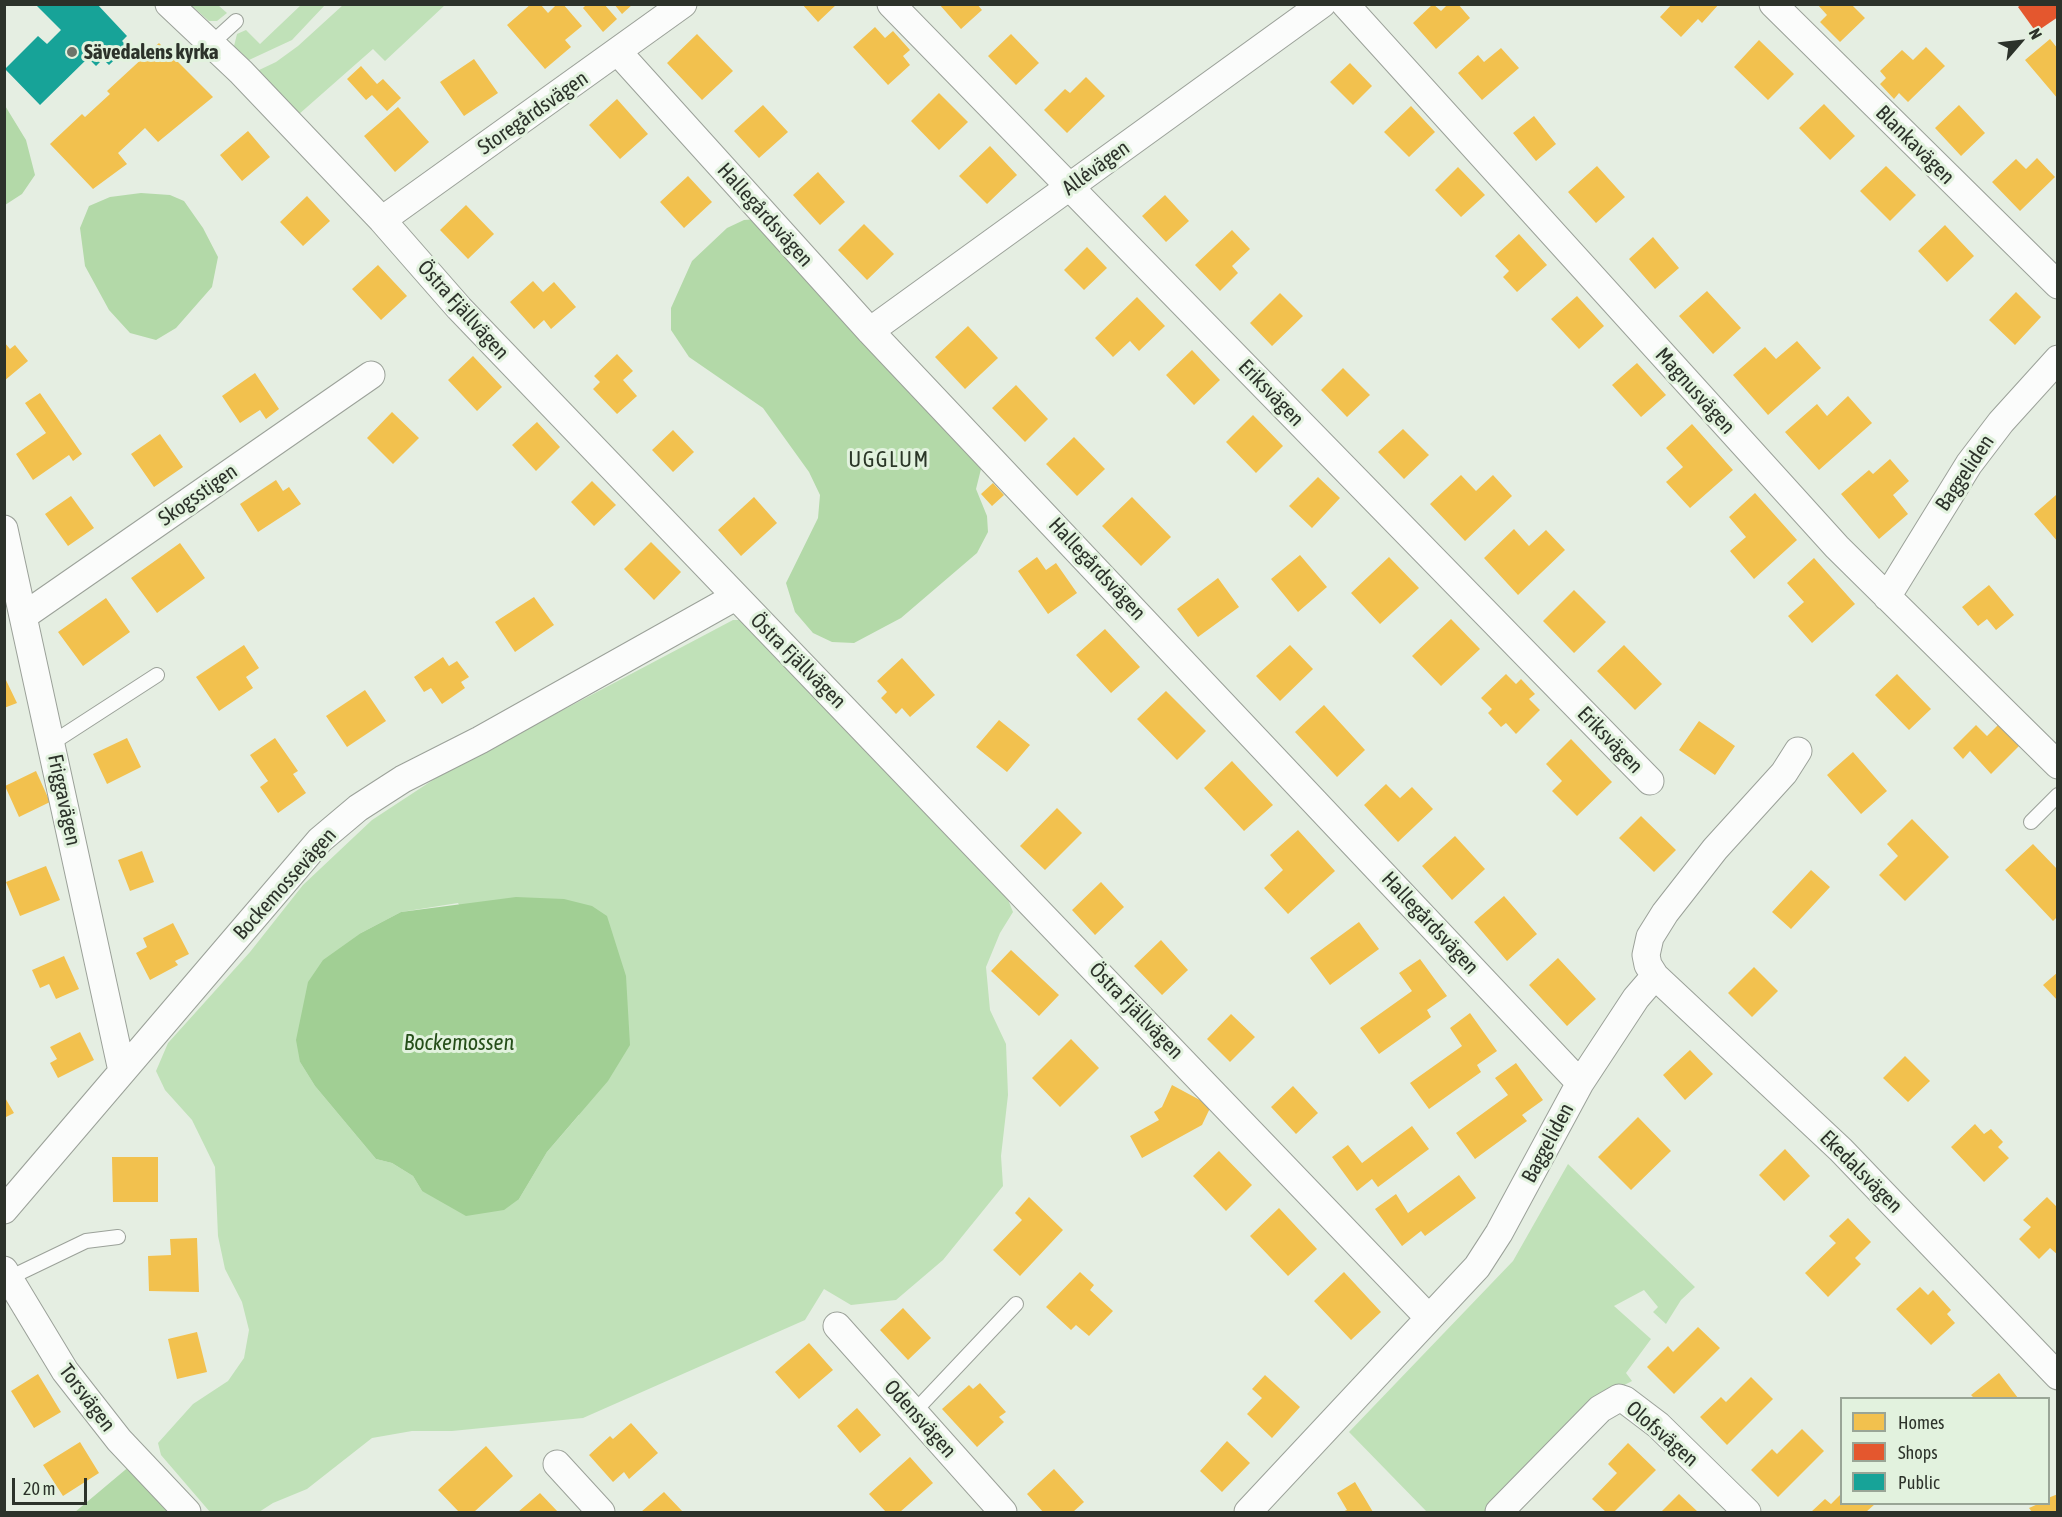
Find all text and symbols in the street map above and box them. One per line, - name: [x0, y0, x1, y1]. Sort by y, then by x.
- north arrow: [1990, 12, 2050, 72]
- text: N: [2026, 25, 2046, 42]
- place label: Sävedalens kyrka: [84, 39, 219, 65]
- marker: Sävedalens kyrka: [65, 45, 79, 59]
- street label: Storegårdsvägen: [473, 66, 593, 160]
- street label: Blankavägen: [1870, 100, 1960, 190]
- street label: Allévägen: [1057, 135, 1135, 201]
- street label: Hallegårdsvägen: [712, 158, 818, 272]
- street label: Östra Fjällvägen: [412, 255, 514, 365]
- street label: Magnusvägen: [1650, 343, 1740, 439]
- street label: Eriksvägen: [1233, 354, 1309, 432]
- street label: Baggeliden: [1930, 430, 2000, 516]
- district label: UGGLUM: [848, 447, 930, 473]
- street label: Skogsstigen: [154, 459, 242, 531]
- street label: Hallegårdsvägen: [1043, 513, 1151, 625]
- street label: Östra Fjällvägen: [745, 608, 851, 714]
- street label: Eriksvägen: [1572, 701, 1648, 779]
- street label: Friggavägen: [42, 752, 86, 848]
- street label: Bockemossevägen: [228, 823, 342, 945]
- street label: Hallegårdsvägen: [1376, 867, 1484, 979]
- street label: Östra Fjällvägen: [1084, 957, 1188, 1065]
- water label: Bockemossen: [404, 1030, 514, 1056]
- street label: Baggeliden: [1517, 1099, 1579, 1187]
- street label: Ekedalsvägen: [1814, 1125, 1908, 1219]
- street label: Torsvägen: [53, 1359, 121, 1437]
- street label: Odensvägen: [879, 1375, 961, 1463]
- street label: Olofsvägen: [1621, 1396, 1703, 1472]
- legend: [1840, 1397, 2050, 1505]
- text: Homes: [1898, 1412, 1944, 1433]
- text: Shops: [1898, 1442, 1938, 1463]
- scale bar: [15, 1466, 90, 1504]
- text: Public: [1898, 1472, 1940, 1493]
- text: 20 m: [23, 1478, 55, 1499]

